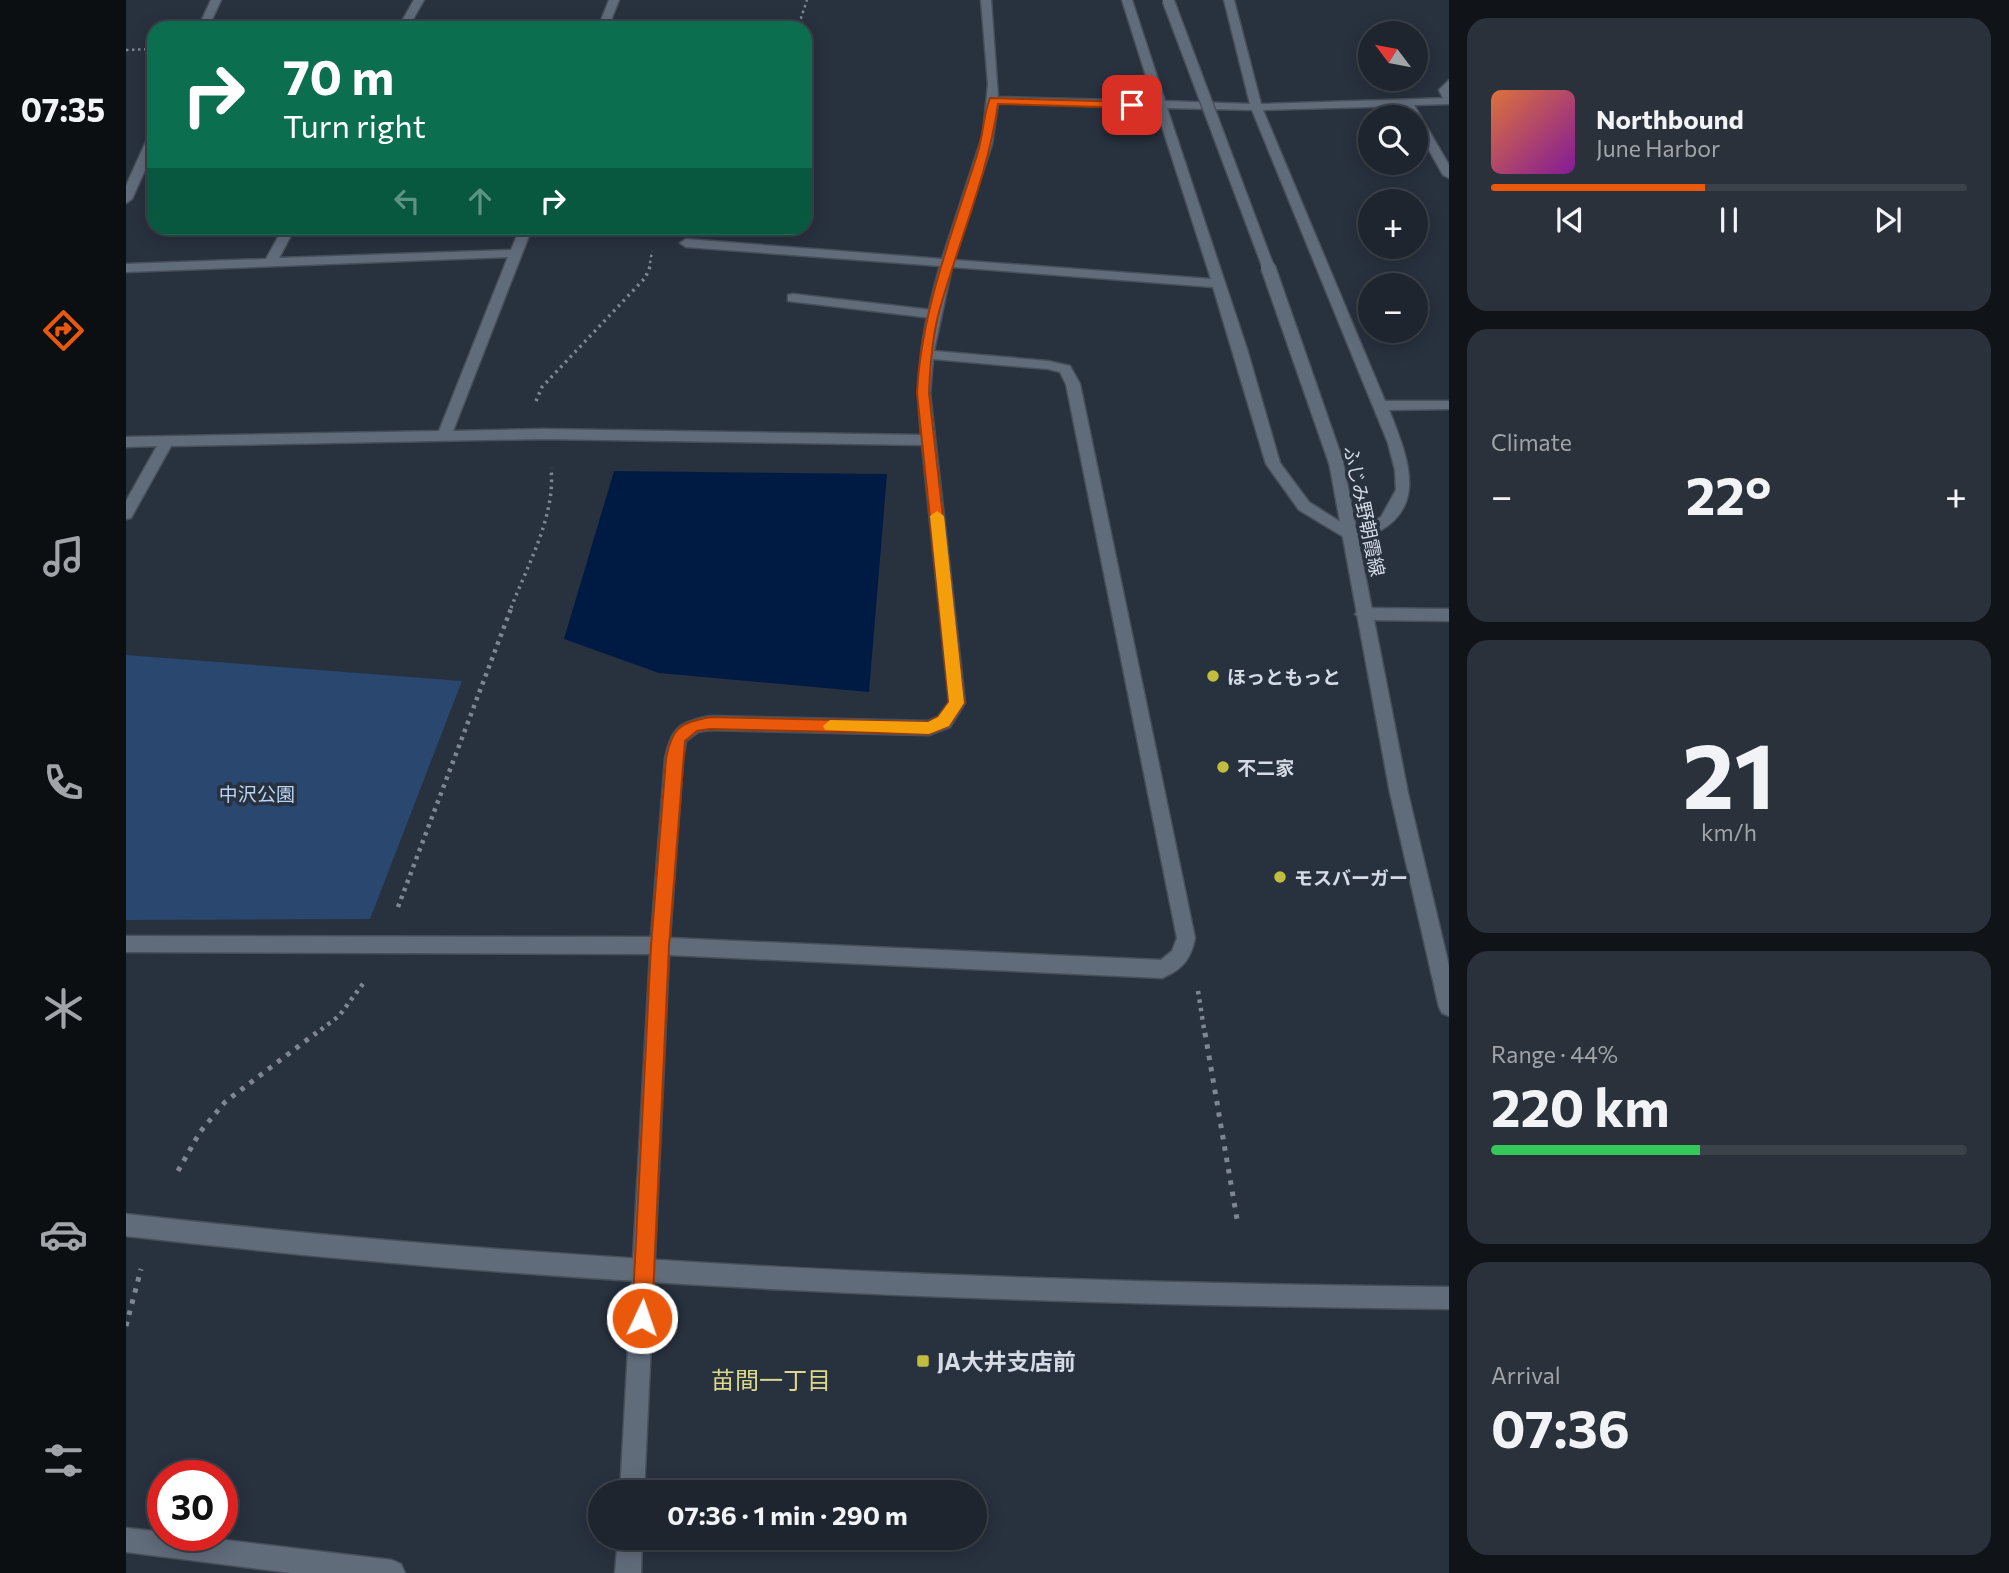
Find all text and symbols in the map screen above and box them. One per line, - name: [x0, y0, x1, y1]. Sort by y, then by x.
- north arrow: [1358, 21, 1428, 91]
- map controls: [1358, 21, 1428, 343]
- text: 70 m: [283, 45, 394, 105]
- icon: right: [168, 49, 259, 140]
- pin: [1102, 75, 1162, 135]
- icon: arrive: [1113, 86, 1151, 124]
- text: 07:35: [21, 89, 105, 129]
- text: Northbound: [1596, 103, 1744, 134]
- text: Turn right: [283, 105, 426, 145]
- button: search: [1358, 105, 1428, 175]
- text: June Harbor: [1596, 134, 1720, 162]
- icon: left: [388, 182, 426, 220]
- icon: ahead: [461, 182, 499, 220]
- icon: right: [534, 182, 572, 220]
- button: +: [1358, 189, 1428, 259]
- icon: previous: [1551, 201, 1589, 239]
- icon: pause: [1710, 201, 1748, 239]
- icon: next: [1869, 201, 1907, 239]
- button: −: [1358, 273, 1428, 343]
- icon: directions: [39, 306, 88, 355]
- text: Climate: [1491, 428, 1572, 456]
- street label: ふじみ野朝霞線: [1340, 444, 1390, 578]
- text: 22°: [1686, 462, 1771, 526]
- text: −: [1491, 471, 1513, 518]
- text: +: [1945, 471, 1967, 518]
- icon: music: [39, 532, 88, 581]
- place label: ほっともっと: [1227, 665, 1341, 688]
- marker: ほっともっと: [1205, 668, 1221, 684]
- text: 21: [1683, 716, 1775, 828]
- place label: 不二家: [1237, 756, 1294, 779]
- icon: phone: [39, 758, 88, 807]
- marker: 不二家: [1215, 759, 1231, 775]
- park label: 中沢公園: [219, 782, 295, 805]
- text: km/h: [1701, 818, 1757, 846]
- place label: モスバーガー: [1294, 866, 1408, 889]
- marker: モスバーガー: [1272, 869, 1288, 885]
- icon: climate: [39, 984, 88, 1033]
- text: Range · 44%: [1491, 1040, 1618, 1068]
- text: 220 km: [1491, 1074, 1670, 1138]
- icon: car: [39, 1210, 88, 1259]
- position arrow: [605, 1281, 679, 1355]
- place label: JA大井支店前: [937, 1347, 1076, 1375]
- marker: JA大井支店前: [915, 1353, 931, 1369]
- text: Arrival: [1491, 1361, 1561, 1389]
- district label: 苗間一丁目: [711, 1365, 831, 1394]
- text: 07:36: [1491, 1395, 1630, 1459]
- icon: filters: [39, 1436, 88, 1485]
- speed limit sign: 30: [147, 1460, 238, 1551]
- text: 07:36 · 1 min · 290 m: [667, 1499, 908, 1530]

